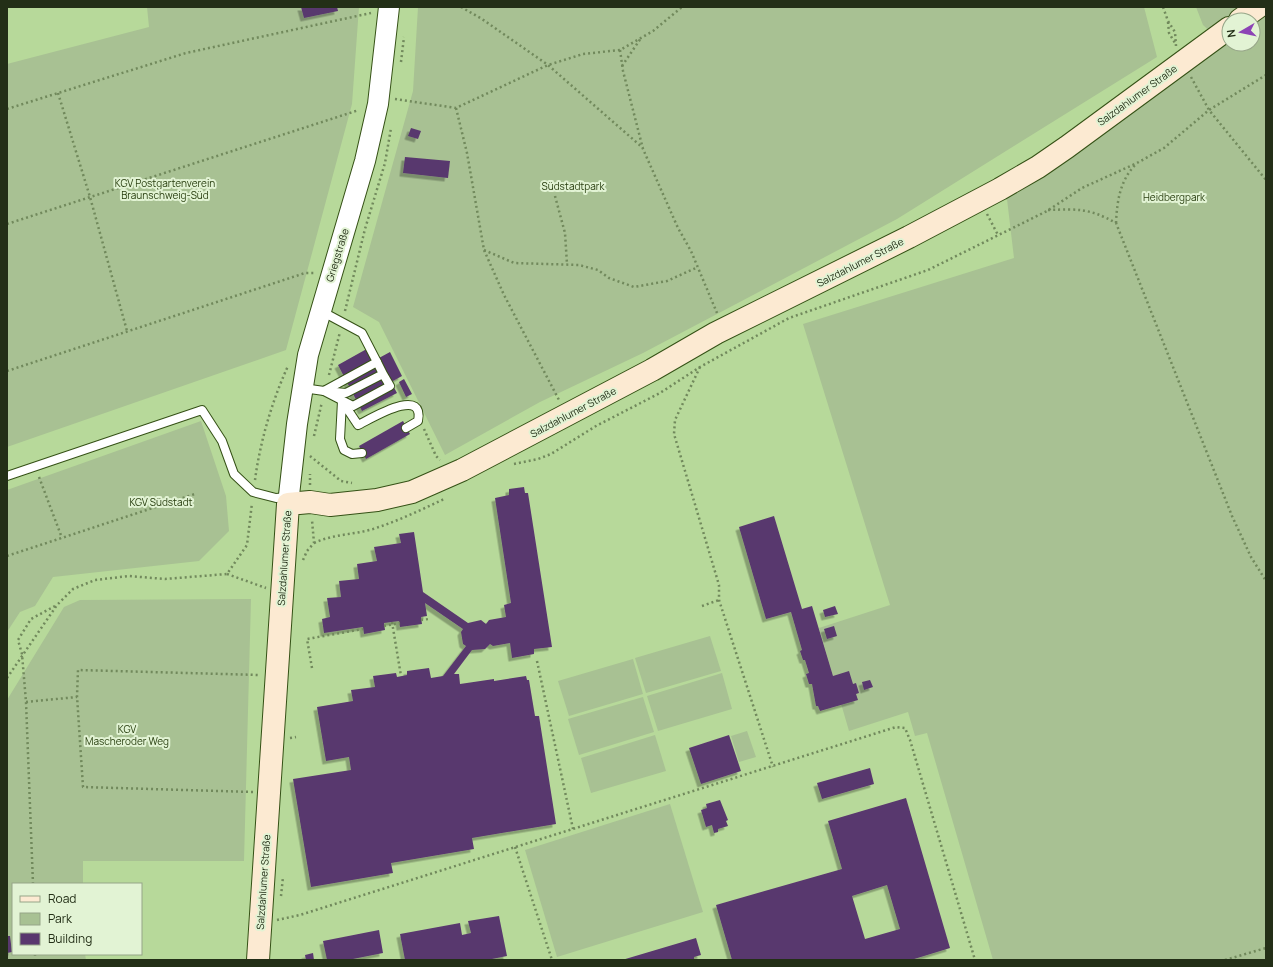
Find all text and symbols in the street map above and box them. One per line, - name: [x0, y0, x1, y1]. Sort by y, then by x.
- north arrow: [1221, 12, 1261, 52]
- text: N: [1223, 28, 1239, 39]
- street label: Salzdahlumer Straße: [1094, 61, 1180, 129]
- park label: KGV Postgartenverein Braunschweig-Süd: [115, 176, 215, 202]
- park label: Südstadtpark: [542, 179, 605, 193]
- park label: Heidbergpark: [1143, 190, 1206, 204]
- street label: Griegstraße: [322, 227, 352, 283]
- street label: Salzdahlumer Straße: [814, 234, 906, 290]
- street label: Salzdahlumer Straße: [528, 383, 619, 441]
- park label: KGV Südstadt: [129, 495, 193, 509]
- street label: Salzdahlumer Straße: [274, 510, 294, 606]
- park label: KGV Mascheroder Weg: [85, 722, 169, 748]
- street label: Salzdahlumer Straße: [253, 834, 273, 930]
- legend: [12, 883, 142, 955]
- text: Road: [48, 890, 76, 907]
- text: Park: [48, 910, 73, 927]
- text: Building: [48, 930, 92, 947]

